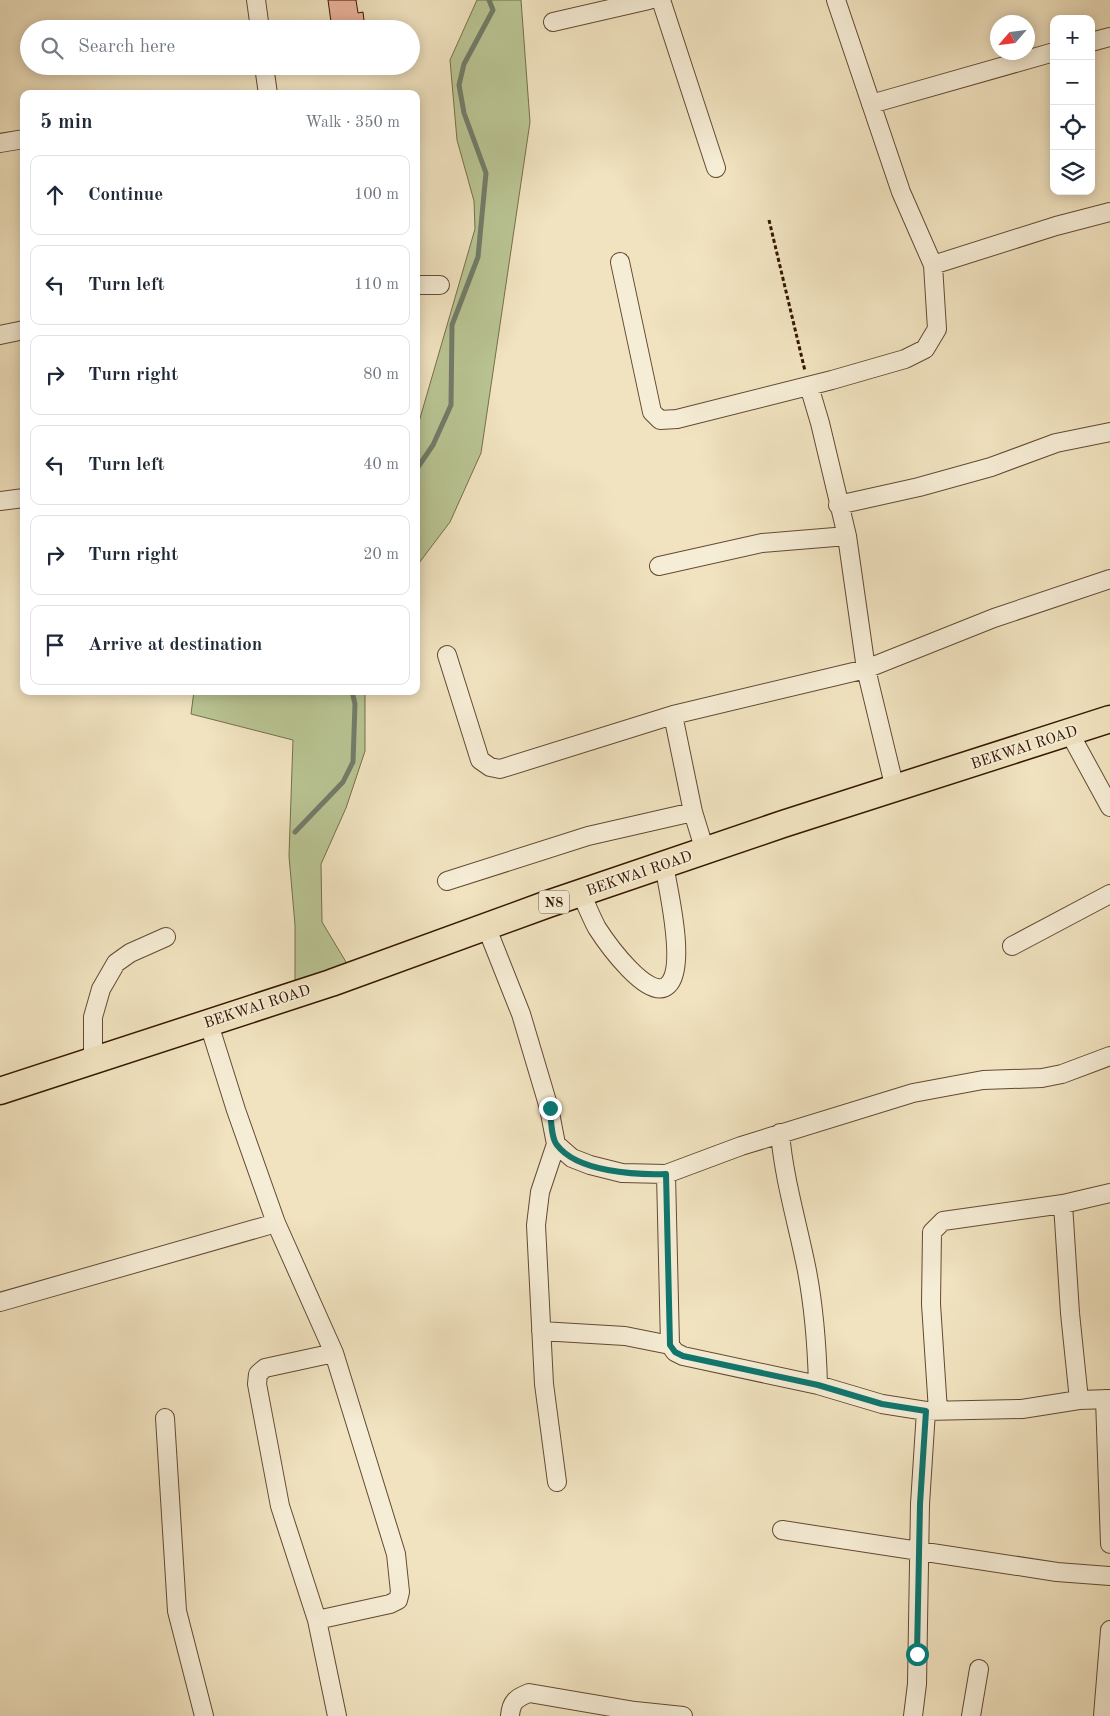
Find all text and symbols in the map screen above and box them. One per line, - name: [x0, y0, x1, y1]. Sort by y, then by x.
- north arrow: [990, 15, 1035, 60]
- map controls: [1050, 15, 1095, 195]
- button: +: [1050, 15, 1095, 60]
- search box: [20, 20, 420, 75]
- icon: search: [38, 34, 66, 62]
- text: Search here: [78, 38, 175, 57]
- button: −: [1050, 60, 1095, 105]
- button: locate: [1050, 105, 1095, 150]
- text: 5 min: [40, 112, 93, 133]
- text: Walk · 350 m: [305, 115, 400, 131]
- button: layers: [1050, 150, 1095, 195]
- icon: ahead: [41, 181, 69, 209]
- text: Continue: [88, 186, 163, 205]
- text: 100 m: [354, 187, 399, 203]
- icon: left: [41, 271, 69, 299]
- text: Turn left: [88, 276, 165, 295]
- text: 110 m: [354, 277, 399, 293]
- icon: right: [41, 361, 69, 389]
- text: Turn right: [88, 366, 178, 385]
- text: 80 m: [363, 367, 399, 383]
- icon: left: [41, 451, 69, 479]
- text: Turn left: [88, 456, 165, 475]
- text: 40 m: [363, 457, 399, 473]
- icon: right: [41, 541, 69, 569]
- text: Turn right: [88, 546, 178, 565]
- text: 20 m: [363, 547, 399, 563]
- icon: arrive: [41, 631, 69, 659]
- text: Arrive at destination: [88, 636, 262, 655]
- street label: BEKWAI ROAD: [969, 724, 1080, 773]
- street label: BEKWAI ROAD: [585, 849, 694, 900]
- road number: N8: [539, 890, 569, 914]
- street label: BEKWAI ROAD: [202, 983, 313, 1032]
- route end: [539, 1097, 562, 1120]
- route start: [906, 1643, 929, 1666]

